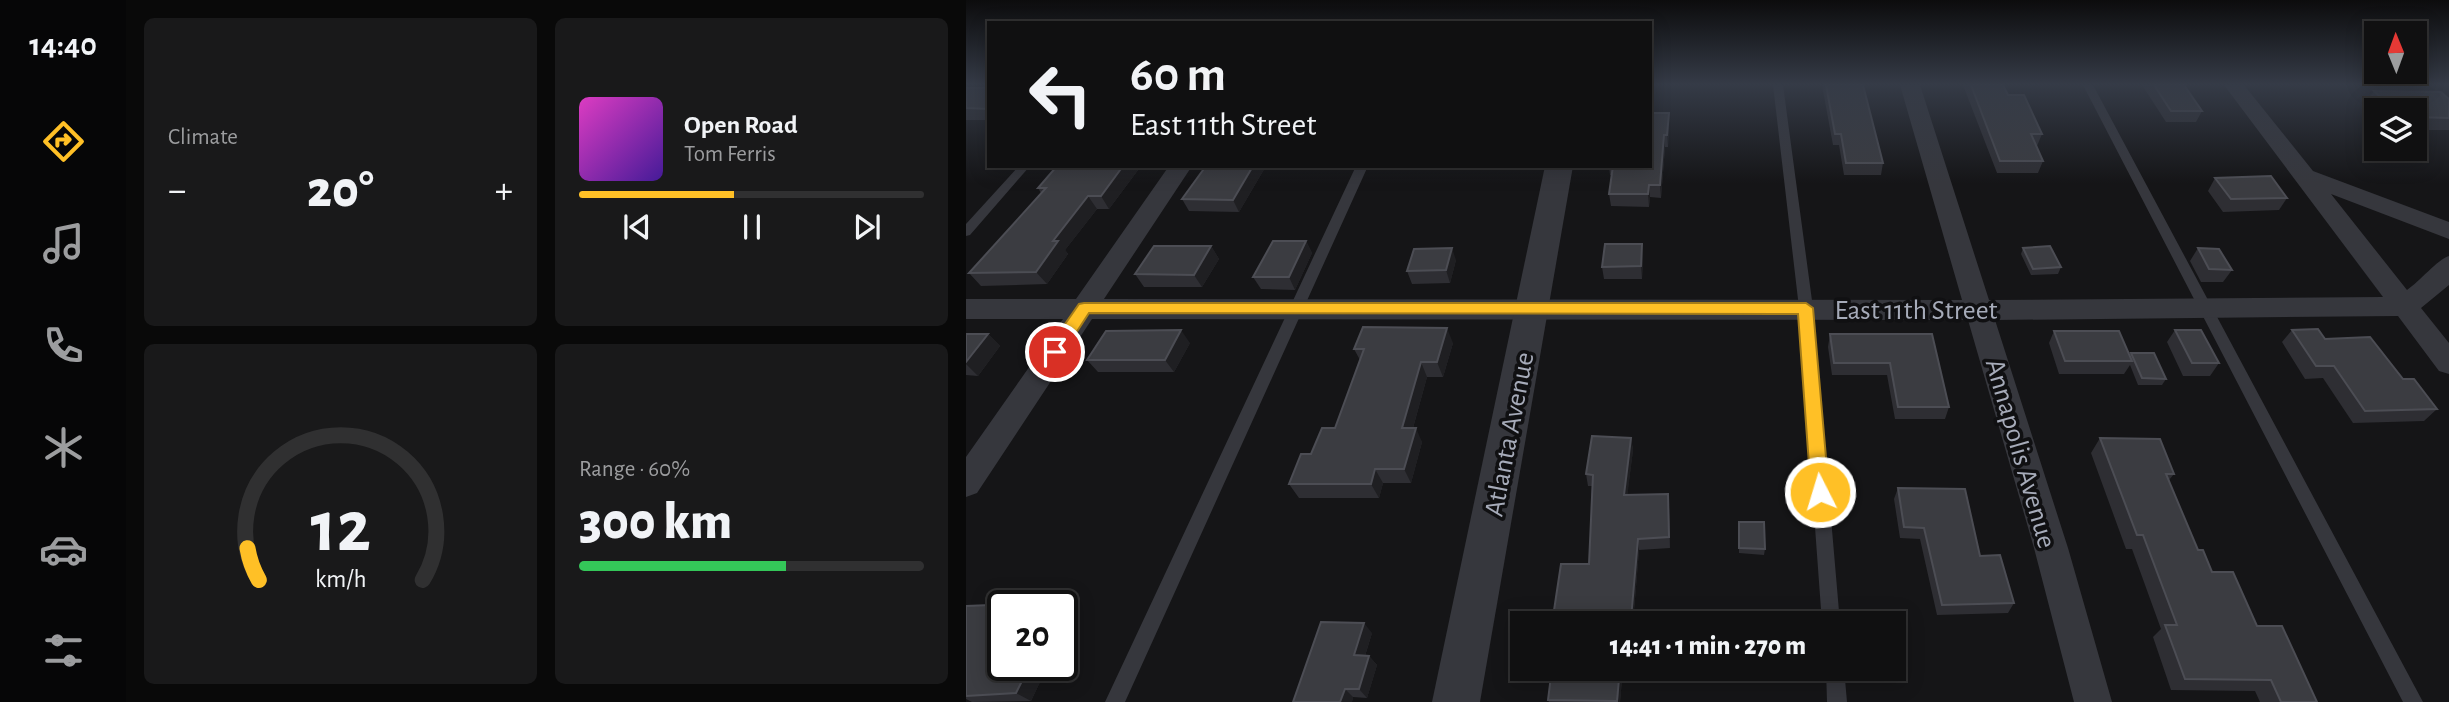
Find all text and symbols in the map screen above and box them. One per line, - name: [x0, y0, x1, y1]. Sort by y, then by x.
- north arrow: [2364, 21, 2427, 84]
- map controls: [2364, 21, 2427, 161]
- text: 14:40: [29, 29, 97, 61]
- icon: left: [1015, 49, 1106, 140]
- text: 60 m: [1130, 51, 1226, 100]
- button: layers: [2364, 98, 2427, 161]
- text: East 11th Street: [1130, 109, 1316, 141]
- text: Open Road: [684, 112, 798, 138]
- icon: directions: [39, 117, 88, 166]
- text: Climate: [168, 126, 238, 149]
- text: Tom Ferris: [684, 143, 776, 166]
- text: 20°: [307, 164, 374, 216]
- text: −: [168, 172, 186, 210]
- text: +: [495, 172, 513, 210]
- icon: previous: [618, 208, 656, 246]
- icon: pause: [733, 208, 771, 246]
- icon: next: [848, 208, 886, 246]
- icon: music: [39, 219, 88, 268]
- street label: East 11th Street: [1834, 297, 1998, 325]
- icon: phone: [39, 321, 88, 370]
- pin: [1025, 322, 1085, 382]
- icon: arrive: [1036, 333, 1074, 371]
- street label: Atlanta Avenue: [1480, 350, 1540, 519]
- street label: Annapolis Avenue: [1980, 356, 2061, 551]
- icon: climate: [39, 423, 88, 472]
- position arrow: [1783, 455, 1857, 529]
- text: Range · 60%: [579, 458, 690, 481]
- text: 12: [310, 492, 371, 565]
- text: 300 km: [579, 496, 732, 548]
- icon: car: [39, 525, 88, 574]
- text: km/h: [315, 567, 366, 592]
- speed limit sign: 20: [987, 590, 1078, 681]
- icon: filters: [39, 626, 88, 675]
- text: 14:41 · 1 min · 270 m: [1610, 633, 1806, 659]

